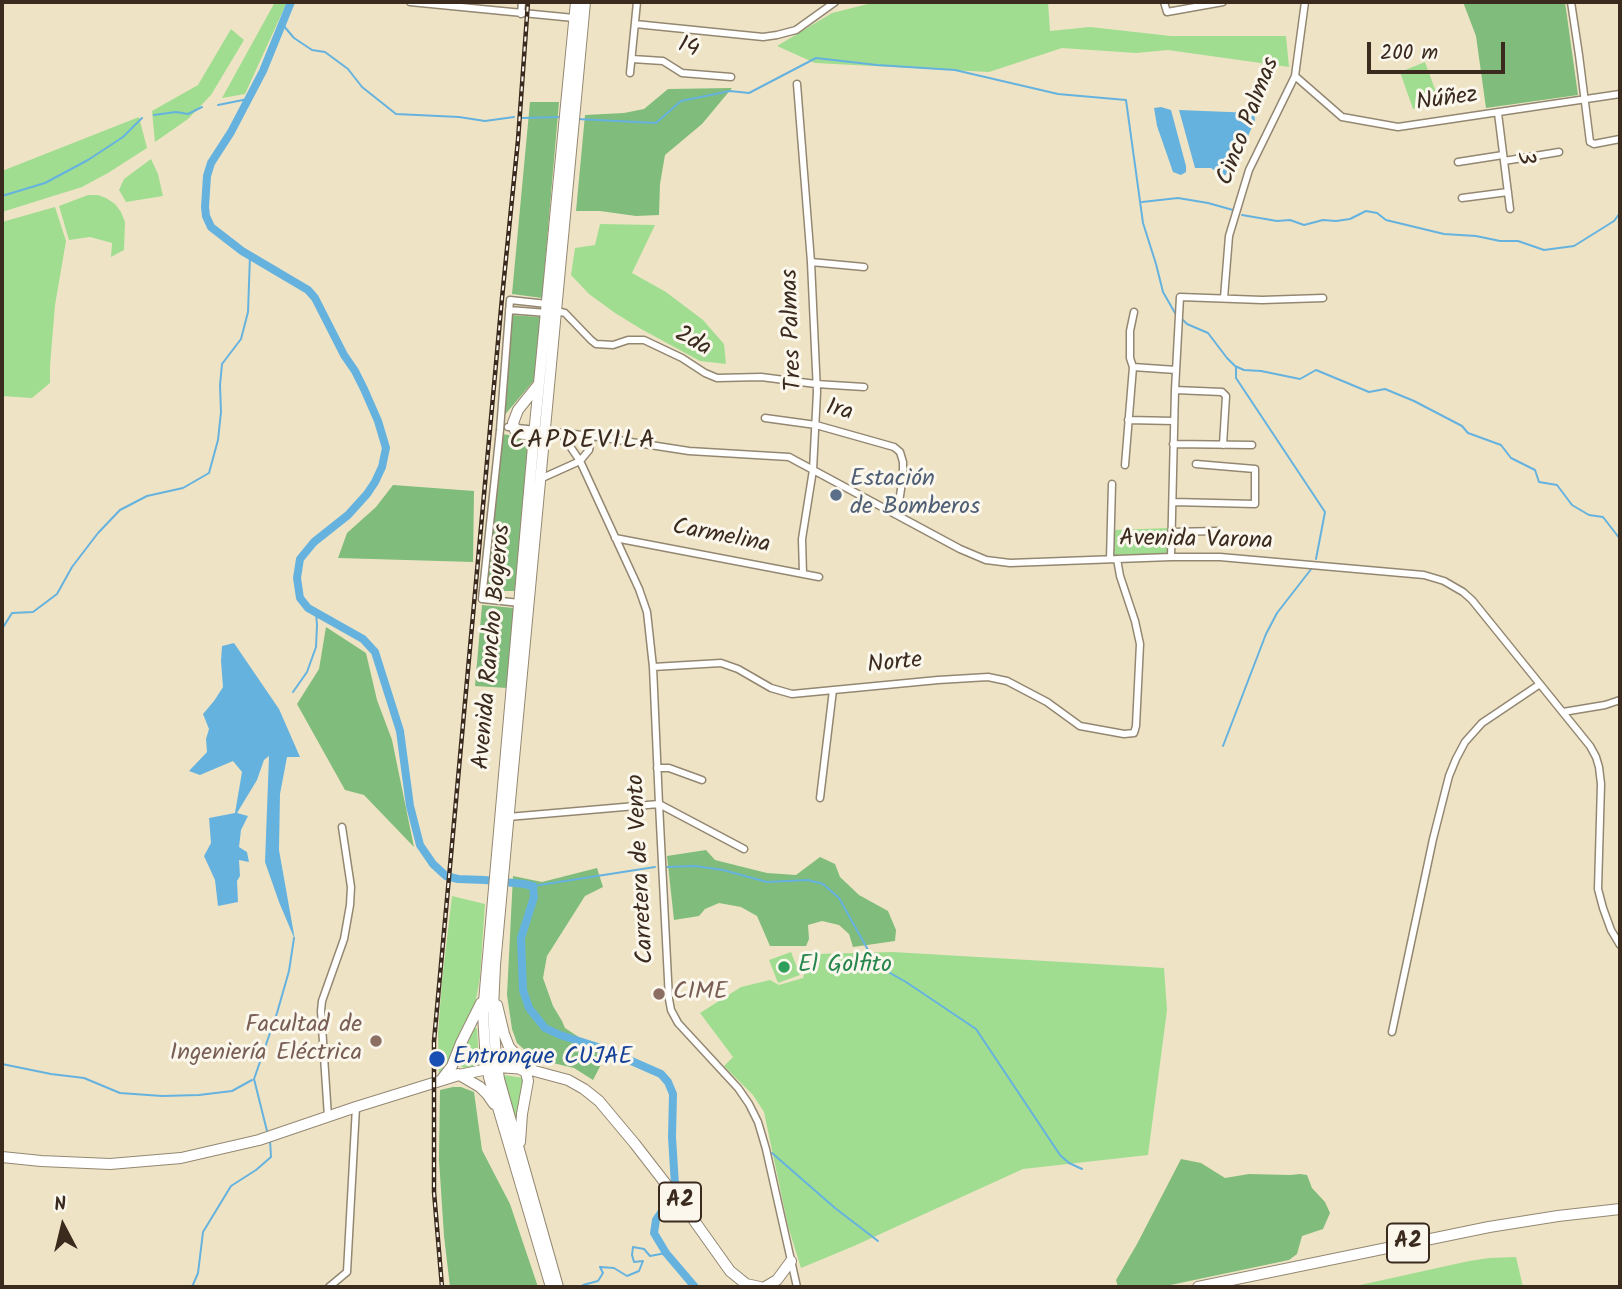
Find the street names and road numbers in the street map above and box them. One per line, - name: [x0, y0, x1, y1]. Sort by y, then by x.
- street label: 14: [674, 32, 702, 66]
- street label: Cinco Palmas: [1212, 54, 1288, 190]
- street label: Núñez: [1414, 82, 1480, 120]
- street label: 3: [1508, 149, 1538, 167]
- street label: Tres Palmas: [777, 268, 811, 392]
- street label: 2da: [669, 321, 715, 365]
- street label: 1ra: [822, 395, 856, 429]
- street label: Carmelina: [670, 514, 772, 562]
- street label: Avenida Rancho Boyeros: [469, 523, 519, 771]
- street label: Avenida Varona: [1119, 526, 1273, 558]
- street label: Norte: [866, 648, 924, 682]
- street label: Carretera de Vento: [624, 773, 662, 965]
- road number: A2: [659, 1182, 701, 1222]
- road number: A2: [1387, 1224, 1429, 1262]

